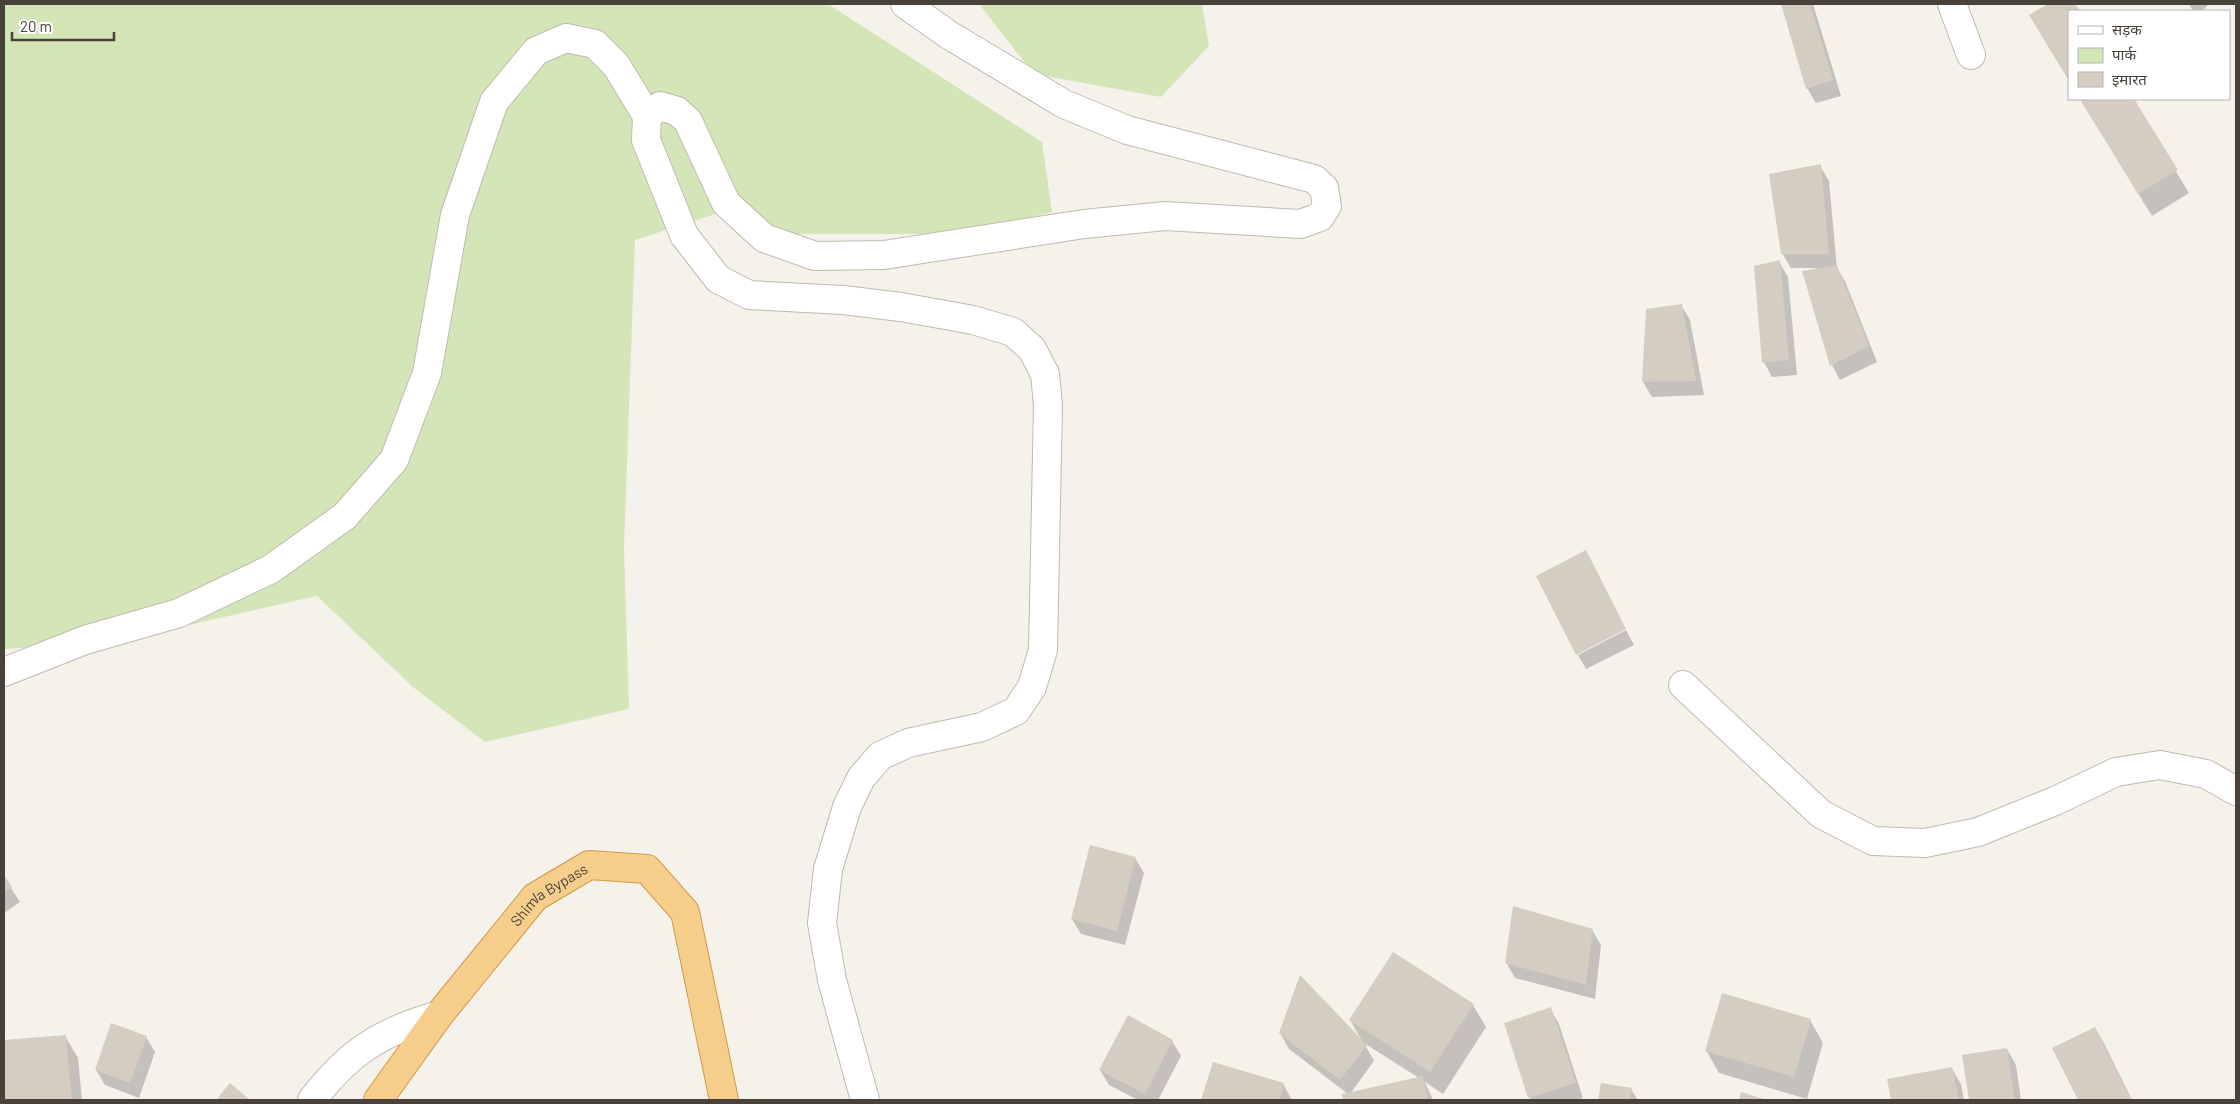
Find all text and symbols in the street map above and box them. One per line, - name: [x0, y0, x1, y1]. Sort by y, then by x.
- scale bar: [12, 10, 115, 42]
- legend: [2068, 10, 2230, 100]
- text: 20 m: [20, 17, 52, 35]
- text: सड़क: [2112, 20, 2142, 38]
- text: पार्क: [2112, 45, 2136, 63]
- text: इमारत: [2112, 70, 2147, 88]
- street label: Shimla Bypass: [506, 859, 590, 929]

